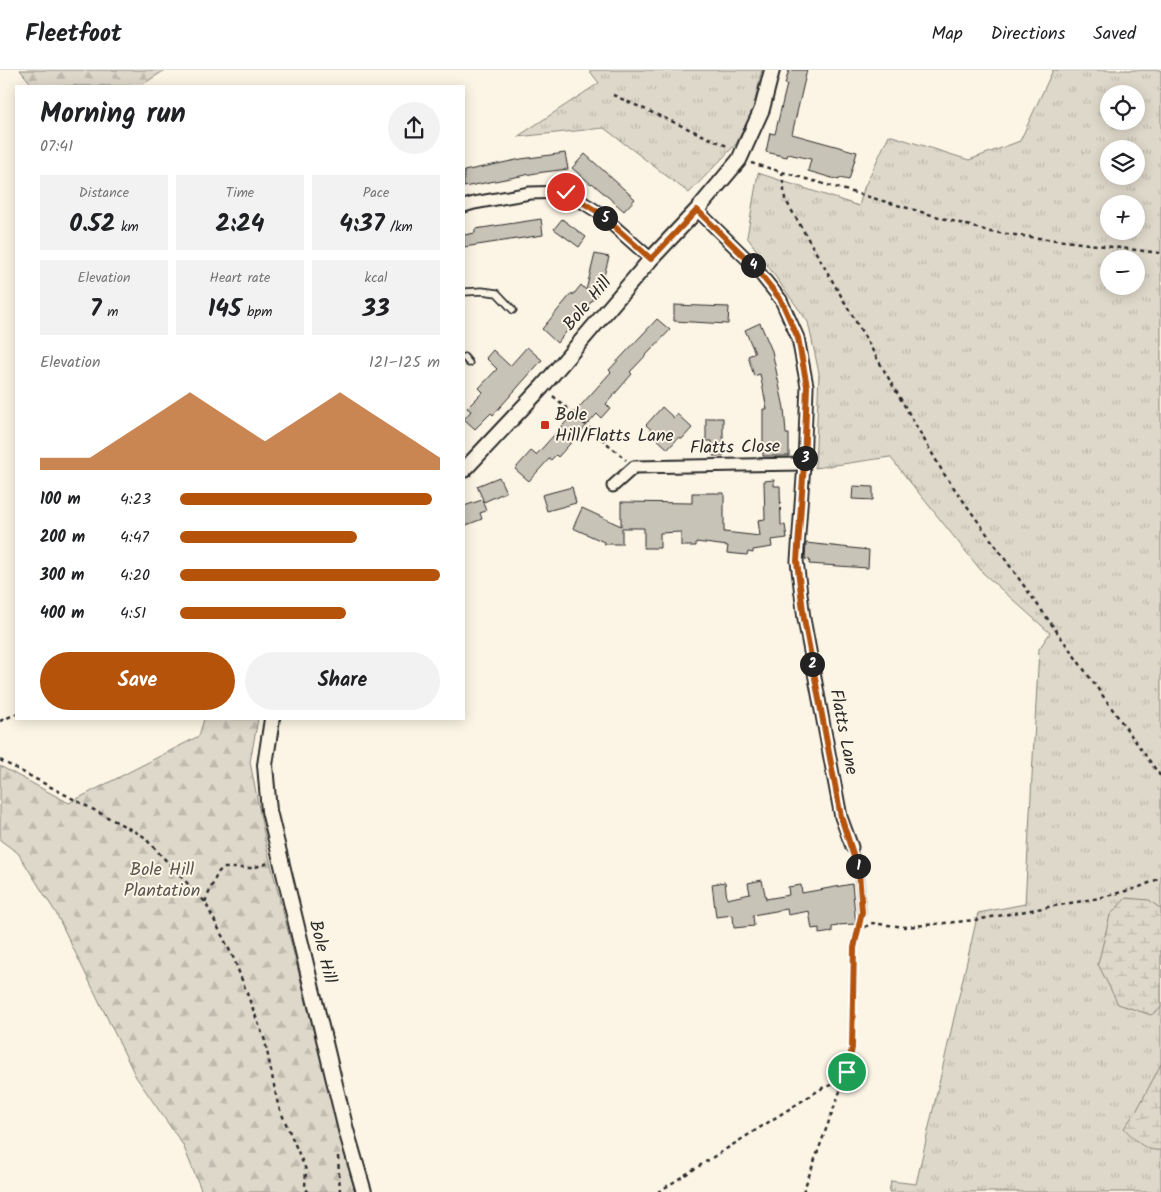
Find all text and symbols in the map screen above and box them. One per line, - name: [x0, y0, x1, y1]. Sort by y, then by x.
- text: Fleetfoot: [25, 15, 122, 54]
- text: Map: [931, 20, 963, 49]
- text: Directions: [991, 20, 1065, 49]
- text: Saved: [1093, 20, 1136, 49]
- map controls: [1100, 85, 1145, 295]
- button: locate: [1100, 85, 1145, 130]
- text: Morning run: [40, 92, 186, 137]
- button: share: [388, 102, 440, 154]
- text: 07:41: [40, 134, 73, 159]
- button: layers: [1100, 140, 1145, 185]
- pin: [545, 171, 587, 213]
- icon: check: [552, 178, 580, 206]
- text: Distance: [79, 182, 129, 204]
- text: Time: [226, 182, 254, 204]
- text: Pace: [363, 182, 389, 204]
- button: +: [1100, 195, 1145, 240]
- text: 0.52: [69, 204, 115, 244]
- text: 2:24: [216, 204, 264, 244]
- text: 4:37: [339, 204, 384, 244]
- pin: 5: [592, 206, 618, 230]
- text: 5: [602, 207, 609, 229]
- text: km: [115, 216, 139, 238]
- text: /km: [384, 216, 413, 238]
- button: −: [1100, 250, 1145, 295]
- pin: 4: [740, 252, 766, 278]
- text: 4: [750, 254, 757, 276]
- text: Elevation: [78, 267, 130, 289]
- text: Heart rate: [210, 267, 270, 289]
- text: kcal: [365, 267, 387, 289]
- street label: Bole Hill: [556, 270, 620, 338]
- text: 7: [90, 289, 102, 329]
- text: 145: [208, 289, 242, 329]
- text: 33: [362, 289, 390, 329]
- text: m: [102, 301, 118, 323]
- text: bpm: [242, 301, 272, 323]
- text: Elevation: [40, 350, 101, 375]
- text: 121–125 m: [369, 350, 440, 375]
- place label: Bole Hill/Flatts Lane: [555, 401, 674, 451]
- marker: Bole Hill/Flatts Lane: [539, 419, 551, 431]
- street label: Flatts Close: [690, 433, 780, 463]
- pin: 3: [792, 446, 818, 470]
- text: 3: [802, 447, 809, 469]
- text: 100 m: [40, 487, 81, 512]
- text: 4:23: [120, 487, 151, 512]
- text: 200 m: [40, 525, 85, 550]
- text: 4:47: [120, 525, 149, 550]
- text: 300 m: [40, 563, 84, 588]
- text: 4:20: [120, 563, 150, 588]
- text: 400 m: [40, 601, 84, 626]
- text: 4:51: [120, 601, 146, 626]
- button: Save: [40, 652, 235, 710]
- button: Share: [245, 652, 440, 710]
- pin: 2: [800, 652, 824, 676]
- text: 2: [808, 653, 817, 675]
- street label: Flatts Lane: [820, 687, 866, 777]
- pin: 1: [846, 854, 870, 878]
- text: 1: [856, 855, 861, 877]
- park label: Bole Hill Plantation: [124, 856, 200, 906]
- street label: Bole Hill: [300, 917, 344, 987]
- pin: [826, 1051, 868, 1093]
- icon: arrive: [833, 1058, 861, 1086]

